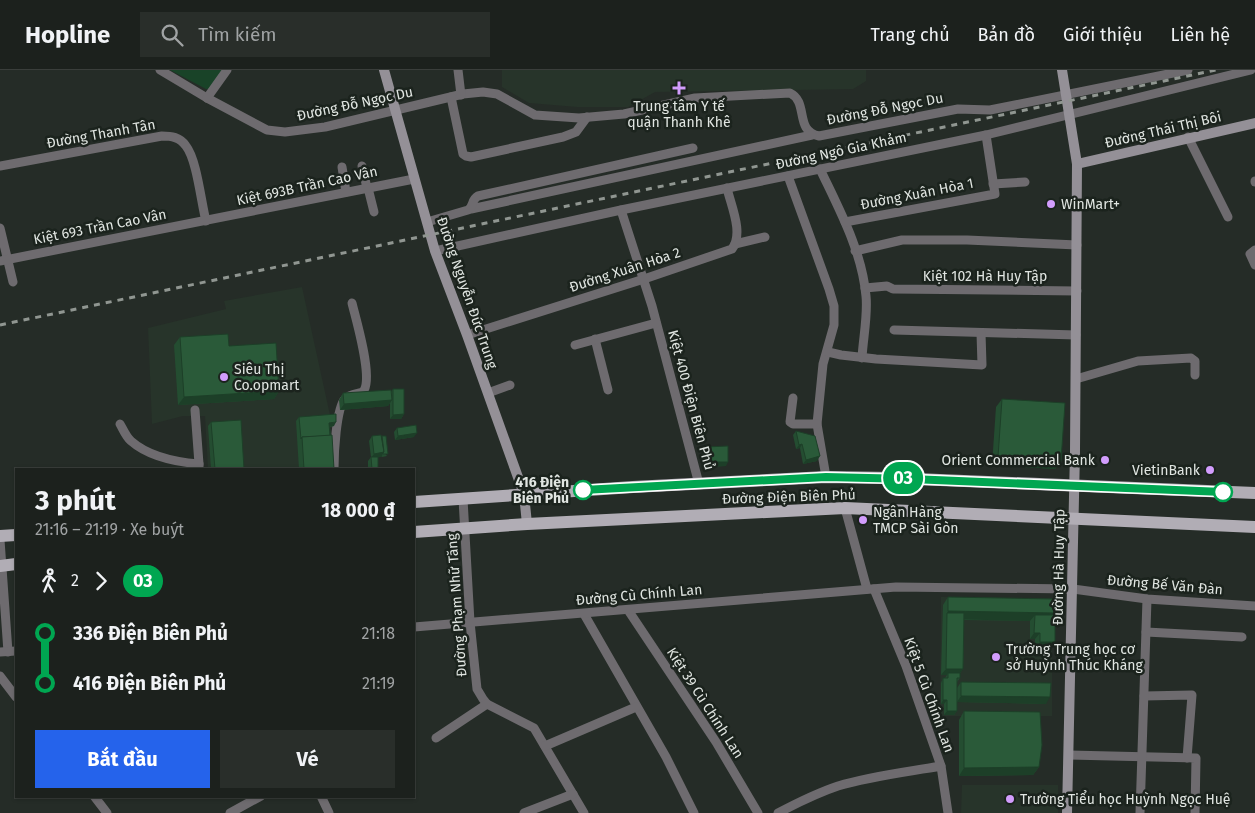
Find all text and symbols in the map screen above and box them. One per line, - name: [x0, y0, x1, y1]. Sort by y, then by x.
- search box: [140, 12, 490, 57]
- text: Hopline: [25, 21, 110, 49]
- icon: search: [158, 21, 186, 49]
- text: Tìm kiếm: [198, 23, 277, 46]
- text: Trang chủ: [870, 24, 950, 46]
- text: Bản đồ: [978, 24, 1035, 46]
- text: Giới thiệu: [1063, 24, 1142, 46]
- text: Liên hệ: [1170, 24, 1230, 46]
- marker: Trung tâm Y tế quận Thanh Khê: [672, 81, 686, 95]
- street label: Đường Đỗ Ngọc Du: [295, 83, 415, 125]
- street label: Đường Đỗ Ngọc Du: [825, 89, 945, 129]
- place label: Trung tâm Y tế quận Thanh Khê: [627, 97, 731, 131]
- street label: Đường Thái Thị Bôi: [1103, 108, 1223, 152]
- street label: Đường Thanh Tân: [45, 116, 157, 152]
- street label: Đường Ngô Gia Khảm: [774, 129, 908, 173]
- street label: Kiệt 693B Trần Cao Vân: [235, 162, 379, 209]
- street label: Đường Xuân Hòa 1: [859, 175, 975, 213]
- place label: WinMart+: [1061, 196, 1120, 213]
- marker: WinMart+: [1045, 198, 1057, 210]
- street label: Kiệt 693 Trần Cao Vân: [32, 205, 168, 248]
- street label: Đường Nguyễn Đức Trung: [433, 215, 501, 372]
- street label: Đường Xuân Hòa 2: [567, 244, 683, 296]
- street label: Kiệt 102 Hà Huy Tập: [923, 268, 1047, 285]
- street label: Kiệt 400 Điện Biên Phủ: [664, 328, 718, 472]
- place label: Siêu Thị Co.opmart: [234, 361, 300, 394]
- marker: Siêu Thị Co.opmart: [218, 371, 230, 383]
- place label: Orient Commercial Bank: [942, 452, 1096, 469]
- marker: Orient Commercial Bank: [1099, 454, 1111, 466]
- line badge: 03: [880, 462, 926, 494]
- place label: VietinBank: [1132, 462, 1201, 479]
- marker: VietinBank: [1204, 464, 1216, 476]
- text: 03: [893, 467, 913, 489]
- place label: 416 Điện Biên Phủ: [513, 474, 569, 507]
- marker: 416 Điện Biên Phủ: [573, 480, 593, 500]
- unlabelled marker: [1213, 482, 1233, 502]
- text: 3 phút: [35, 484, 116, 517]
- street label: Đường Điện Biên Phủ: [722, 486, 856, 508]
- text: 18 000 ₫: [321, 499, 395, 522]
- place label: Ngân Hàng TMCP Sài Gòn: [873, 504, 959, 537]
- street label: Đường Hà Huy Tập: [1049, 509, 1069, 625]
- marker: Ngân Hàng TMCP Sài Gòn: [857, 514, 869, 526]
- text: 21:16 – 21:19 · Xe buýt: [35, 520, 184, 539]
- street label: Đường Phạm Nhữ Tăng: [443, 532, 470, 677]
- icon: walk: [35, 567, 63, 595]
- icon: forward: [87, 567, 115, 595]
- text: 03: [133, 570, 153, 592]
- street label: Đường Bế Văn Đàn: [1106, 570, 1224, 599]
- text: 2: [71, 571, 79, 590]
- street label: Đường Cù Chính Lan: [575, 581, 703, 609]
- text: 336 Điện Biên Phủ: [73, 622, 228, 645]
- text: 21:18: [362, 624, 395, 643]
- street label: Kiệt 5 Cù Chính Lan: [900, 635, 958, 755]
- place label: Trường Trung học cơ sở Huỳnh Thúc Kháng: [1006, 641, 1144, 674]
- street label: Kiệt 39 Cù Chính Lan: [663, 644, 747, 762]
- marker: Trường Trung học cơ sở Huỳnh Thúc Kháng: [990, 651, 1002, 663]
- text: 416 Điện Biên Phủ: [73, 672, 226, 695]
- text: 21:19: [362, 674, 395, 693]
- button: Bắt đầu: [35, 730, 210, 788]
- button: Vé: [220, 730, 395, 788]
- place label: Trường Tiểu học Huỳnh Ngọc Huệ: [1020, 790, 1231, 808]
- marker: Trường Tiểu học Huỳnh Ngọc Huệ: [1004, 793, 1016, 805]

